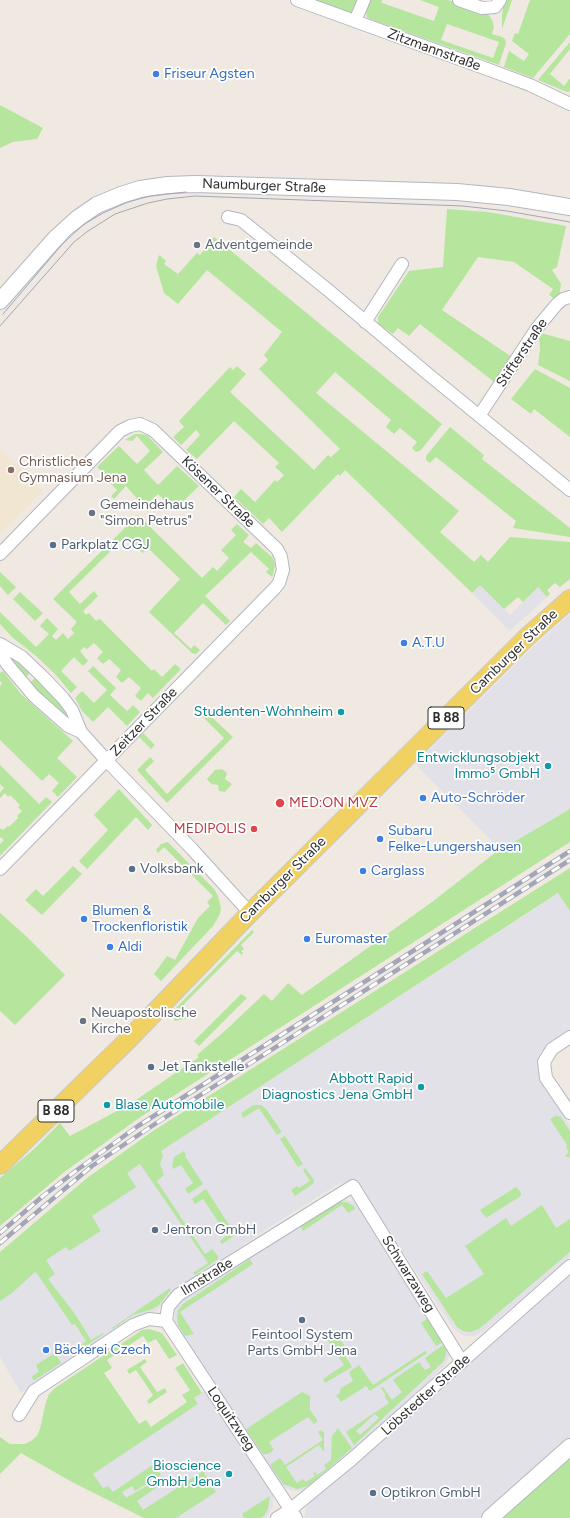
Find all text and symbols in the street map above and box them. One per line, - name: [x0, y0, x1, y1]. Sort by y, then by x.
- street label: Zitzmannstraße: [385, 25, 483, 75]
- place label: Friseur Agsten: [164, 66, 254, 82]
- marker: Friseur Agsten: [151, 69, 161, 79]
- street label: Naumburger Straße: [202, 175, 326, 197]
- place label: Adventgemeinde: [205, 237, 313, 253]
- marker: Adventgemeinde: [192, 240, 202, 250]
- street label: Stifterstraße: [493, 315, 551, 391]
- street label: Kösener Straße: [178, 453, 258, 531]
- place label: Christliches Gymnasium Jena: [19, 454, 127, 486]
- marker: Christliches Gymnasium Jena: [6, 465, 16, 475]
- place label: Gemeindehaus "Simon Petrus": [100, 497, 194, 530]
- marker: Gemeindehaus "Simon Petrus": [87, 508, 97, 518]
- place label: Parkplatz CGJ: [61, 537, 150, 553]
- marker: Parkplatz CGJ: [48, 540, 58, 550]
- street label: Camburger Straße: [467, 606, 561, 698]
- place label: A.T.U: [412, 635, 445, 651]
- marker: A.T.U: [399, 638, 409, 648]
- street label: Zeitzer Straße: [107, 684, 181, 760]
- place label: Studenten-Wohnheim: [194, 704, 333, 720]
- marker: Studenten-Wohnheim: [336, 707, 346, 717]
- road number: B 88: [428, 707, 464, 729]
- place label: Entwicklungsobjekt Immo⁵ GmbH: [417, 750, 540, 782]
- marker: Entwicklungsobjekt Immo⁵ GmbH: [543, 761, 553, 771]
- place label: Auto-Schröder: [431, 790, 525, 806]
- marker: Auto-Schröder: [418, 793, 428, 803]
- place label: MED:ON MVZ: [289, 795, 378, 811]
- marker: MED:ON MVZ: [274, 797, 286, 809]
- place label: MEDIPOLIS: [174, 821, 246, 837]
- place label: Subaru Felke-Lungershausen: [388, 823, 521, 856]
- marker: MEDIPOLIS: [249, 824, 259, 834]
- street label: Camburger Straße: [236, 833, 330, 927]
- marker: Subaru Felke-Lungershausen: [375, 834, 385, 844]
- place label: Volksbank: [140, 861, 204, 877]
- place label: Carglass: [371, 863, 424, 879]
- marker: Volksbank: [127, 864, 137, 874]
- marker: Carglass: [358, 866, 368, 876]
- place label: Blumen & Trockenfloristik: [92, 903, 188, 936]
- marker: Blumen & Trockenfloristik: [79, 914, 89, 924]
- place label: Euromaster: [315, 931, 387, 947]
- marker: Euromaster: [302, 934, 312, 944]
- place label: Aldi: [118, 939, 142, 955]
- marker: Aldi: [105, 942, 115, 952]
- place label: Neuapostolische Kirche: [91, 1005, 197, 1038]
- marker: Neuapostolische Kirche: [78, 1016, 88, 1026]
- place label: Jet Tankstelle: [159, 1059, 244, 1075]
- marker: Jet Tankstelle: [146, 1062, 156, 1072]
- place label: Abbott Rapid Diagnostics Jena GmbH: [262, 1071, 413, 1104]
- marker: Abbott Rapid Diagnostics Jena GmbH: [416, 1082, 426, 1092]
- place label: Blase Automobile: [115, 1097, 224, 1113]
- road number: B 88: [38, 1100, 74, 1122]
- marker: Blase Automobile: [102, 1100, 112, 1110]
- place label: Jentron GmbH: [163, 1222, 256, 1238]
- marker: Jentron GmbH: [150, 1225, 160, 1235]
- street label: Schwarzaweg: [378, 1233, 438, 1315]
- street label: Ilmstraße: [178, 1255, 236, 1299]
- marker: Feintool System Parts GmbH Jena: [297, 1315, 307, 1325]
- place label: Feintool System Parts GmbH Jena: [247, 1327, 357, 1360]
- place label: Bäckerei Czech: [54, 1342, 151, 1358]
- marker: Bäckerei Czech: [41, 1345, 51, 1355]
- street label: Löbstedter Straße: [378, 1351, 474, 1439]
- street label: Loquitzweg: [204, 1384, 258, 1454]
- place label: Bioscience GmbH Jena: [146, 1458, 221, 1490]
- marker: Bioscience GmbH Jena: [224, 1469, 234, 1479]
- place label: Optikron GmbH: [381, 1485, 481, 1501]
- marker: Optikron GmbH: [368, 1488, 378, 1498]

